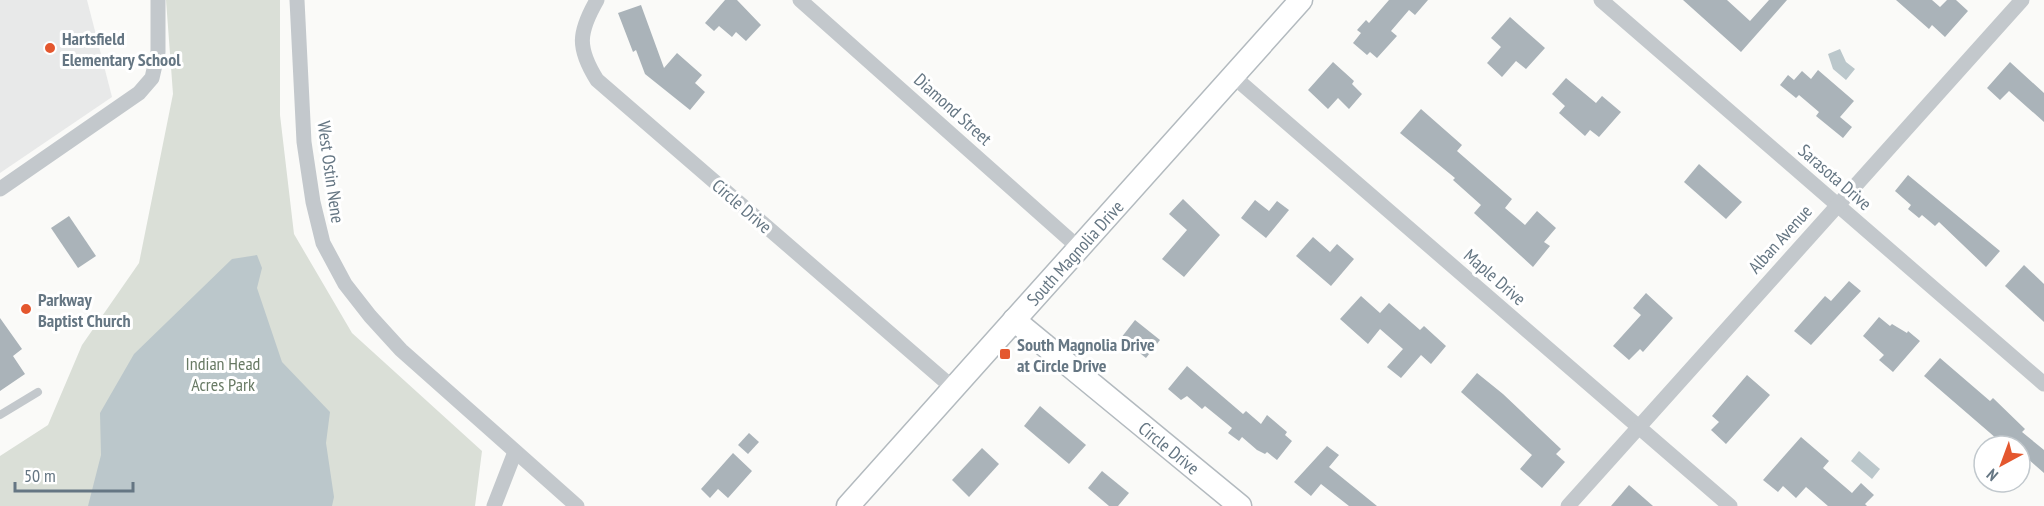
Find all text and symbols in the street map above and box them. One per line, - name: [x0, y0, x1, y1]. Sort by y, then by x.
- place label: Hartsfield Elementary School: [62, 27, 181, 71]
- marker: Hartsfield Elementary School: [43, 41, 57, 55]
- street label: Diamond Street: [909, 68, 997, 150]
- street label: West Ostin Nene: [312, 120, 350, 224]
- street label: Sarasota Drive: [1794, 139, 1876, 215]
- street label: Circle Drive: [707, 174, 777, 238]
- street label: South Magnolia Drive: [1022, 196, 1128, 310]
- street label: Alban Avenue: [1743, 200, 1817, 278]
- street label: Maple Drive: [1459, 244, 1531, 310]
- place label: Parkway Baptist Church: [38, 288, 131, 332]
- marker: Parkway Baptist Church: [19, 302, 33, 316]
- place label: South Magnolia Drive at Circle Drive: [1017, 333, 1155, 377]
- marker: South Magnolia Drive at Circle Drive: [998, 347, 1012, 361]
- park label: Indian Head Acres Park: [186, 352, 260, 396]
- street label: Circle Drive: [1134, 417, 1204, 479]
- north arrow: [1972, 434, 2032, 494]
- scale bar: [15, 455, 134, 493]
- text: 50 m: [24, 464, 56, 487]
- text: N: [1982, 465, 2002, 486]

